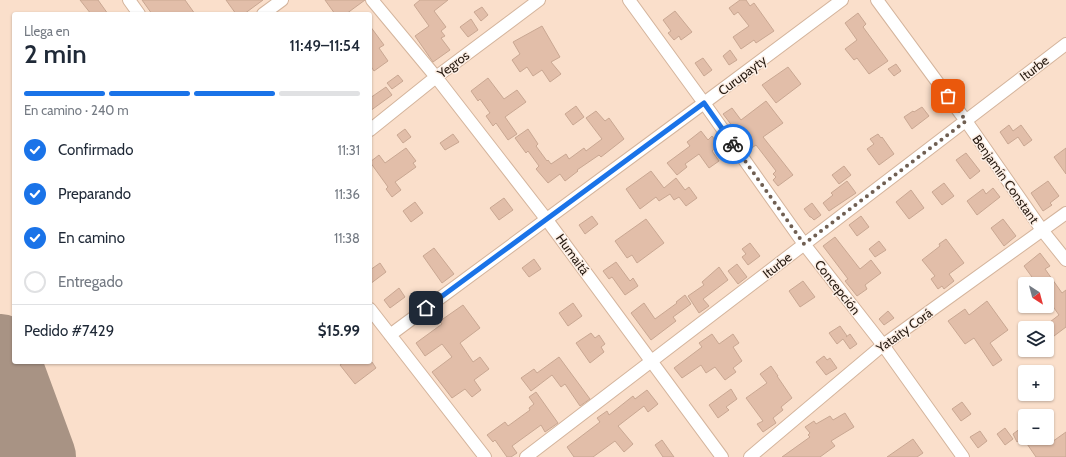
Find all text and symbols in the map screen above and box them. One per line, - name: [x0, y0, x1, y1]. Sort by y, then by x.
- text: Llega en: [24, 23, 70, 39]
- text: 11:49–11:54: [290, 37, 360, 55]
- text: 2 min: [24, 38, 87, 70]
- street label: Yegros: [433, 46, 473, 82]
- street label: Curupayty: [715, 51, 770, 98]
- street label: Iturbe: [1016, 52, 1052, 84]
- pin: [931, 79, 965, 113]
- icon: bag: [937, 85, 959, 107]
- text: En camino · 240 m: [24, 102, 129, 118]
- courier: [713, 124, 753, 164]
- street label: Benjamín Constant: [969, 131, 1043, 228]
- icon: bike: [722, 133, 744, 155]
- icon: check: [24, 139, 46, 161]
- text: Confirmado: [58, 141, 133, 159]
- text: 11:31: [338, 142, 360, 158]
- icon: check: [24, 183, 46, 205]
- text: Preparando: [58, 185, 131, 203]
- text: 11:36: [334, 186, 360, 202]
- icon: check: [24, 227, 46, 249]
- text: En camino: [58, 229, 125, 247]
- text: 11:38: [334, 230, 360, 246]
- street label: Humaitá: [553, 230, 594, 278]
- street label: Iturbe: [759, 249, 795, 281]
- street label: Concepción: [812, 256, 864, 318]
- text: Entregado: [58, 273, 123, 291]
- north arrow: [1018, 277, 1054, 313]
- map controls: [1018, 277, 1054, 445]
- pin: [409, 291, 443, 325]
- icon: home: [415, 297, 437, 319]
- street label: Yataity Corá: [872, 304, 936, 356]
- button: layers: [1018, 321, 1054, 357]
- text: Pedido #7429: [24, 322, 114, 340]
- text: $15.99: [318, 322, 360, 340]
- button: +: [1018, 365, 1054, 401]
- button: −: [1018, 409, 1054, 445]

